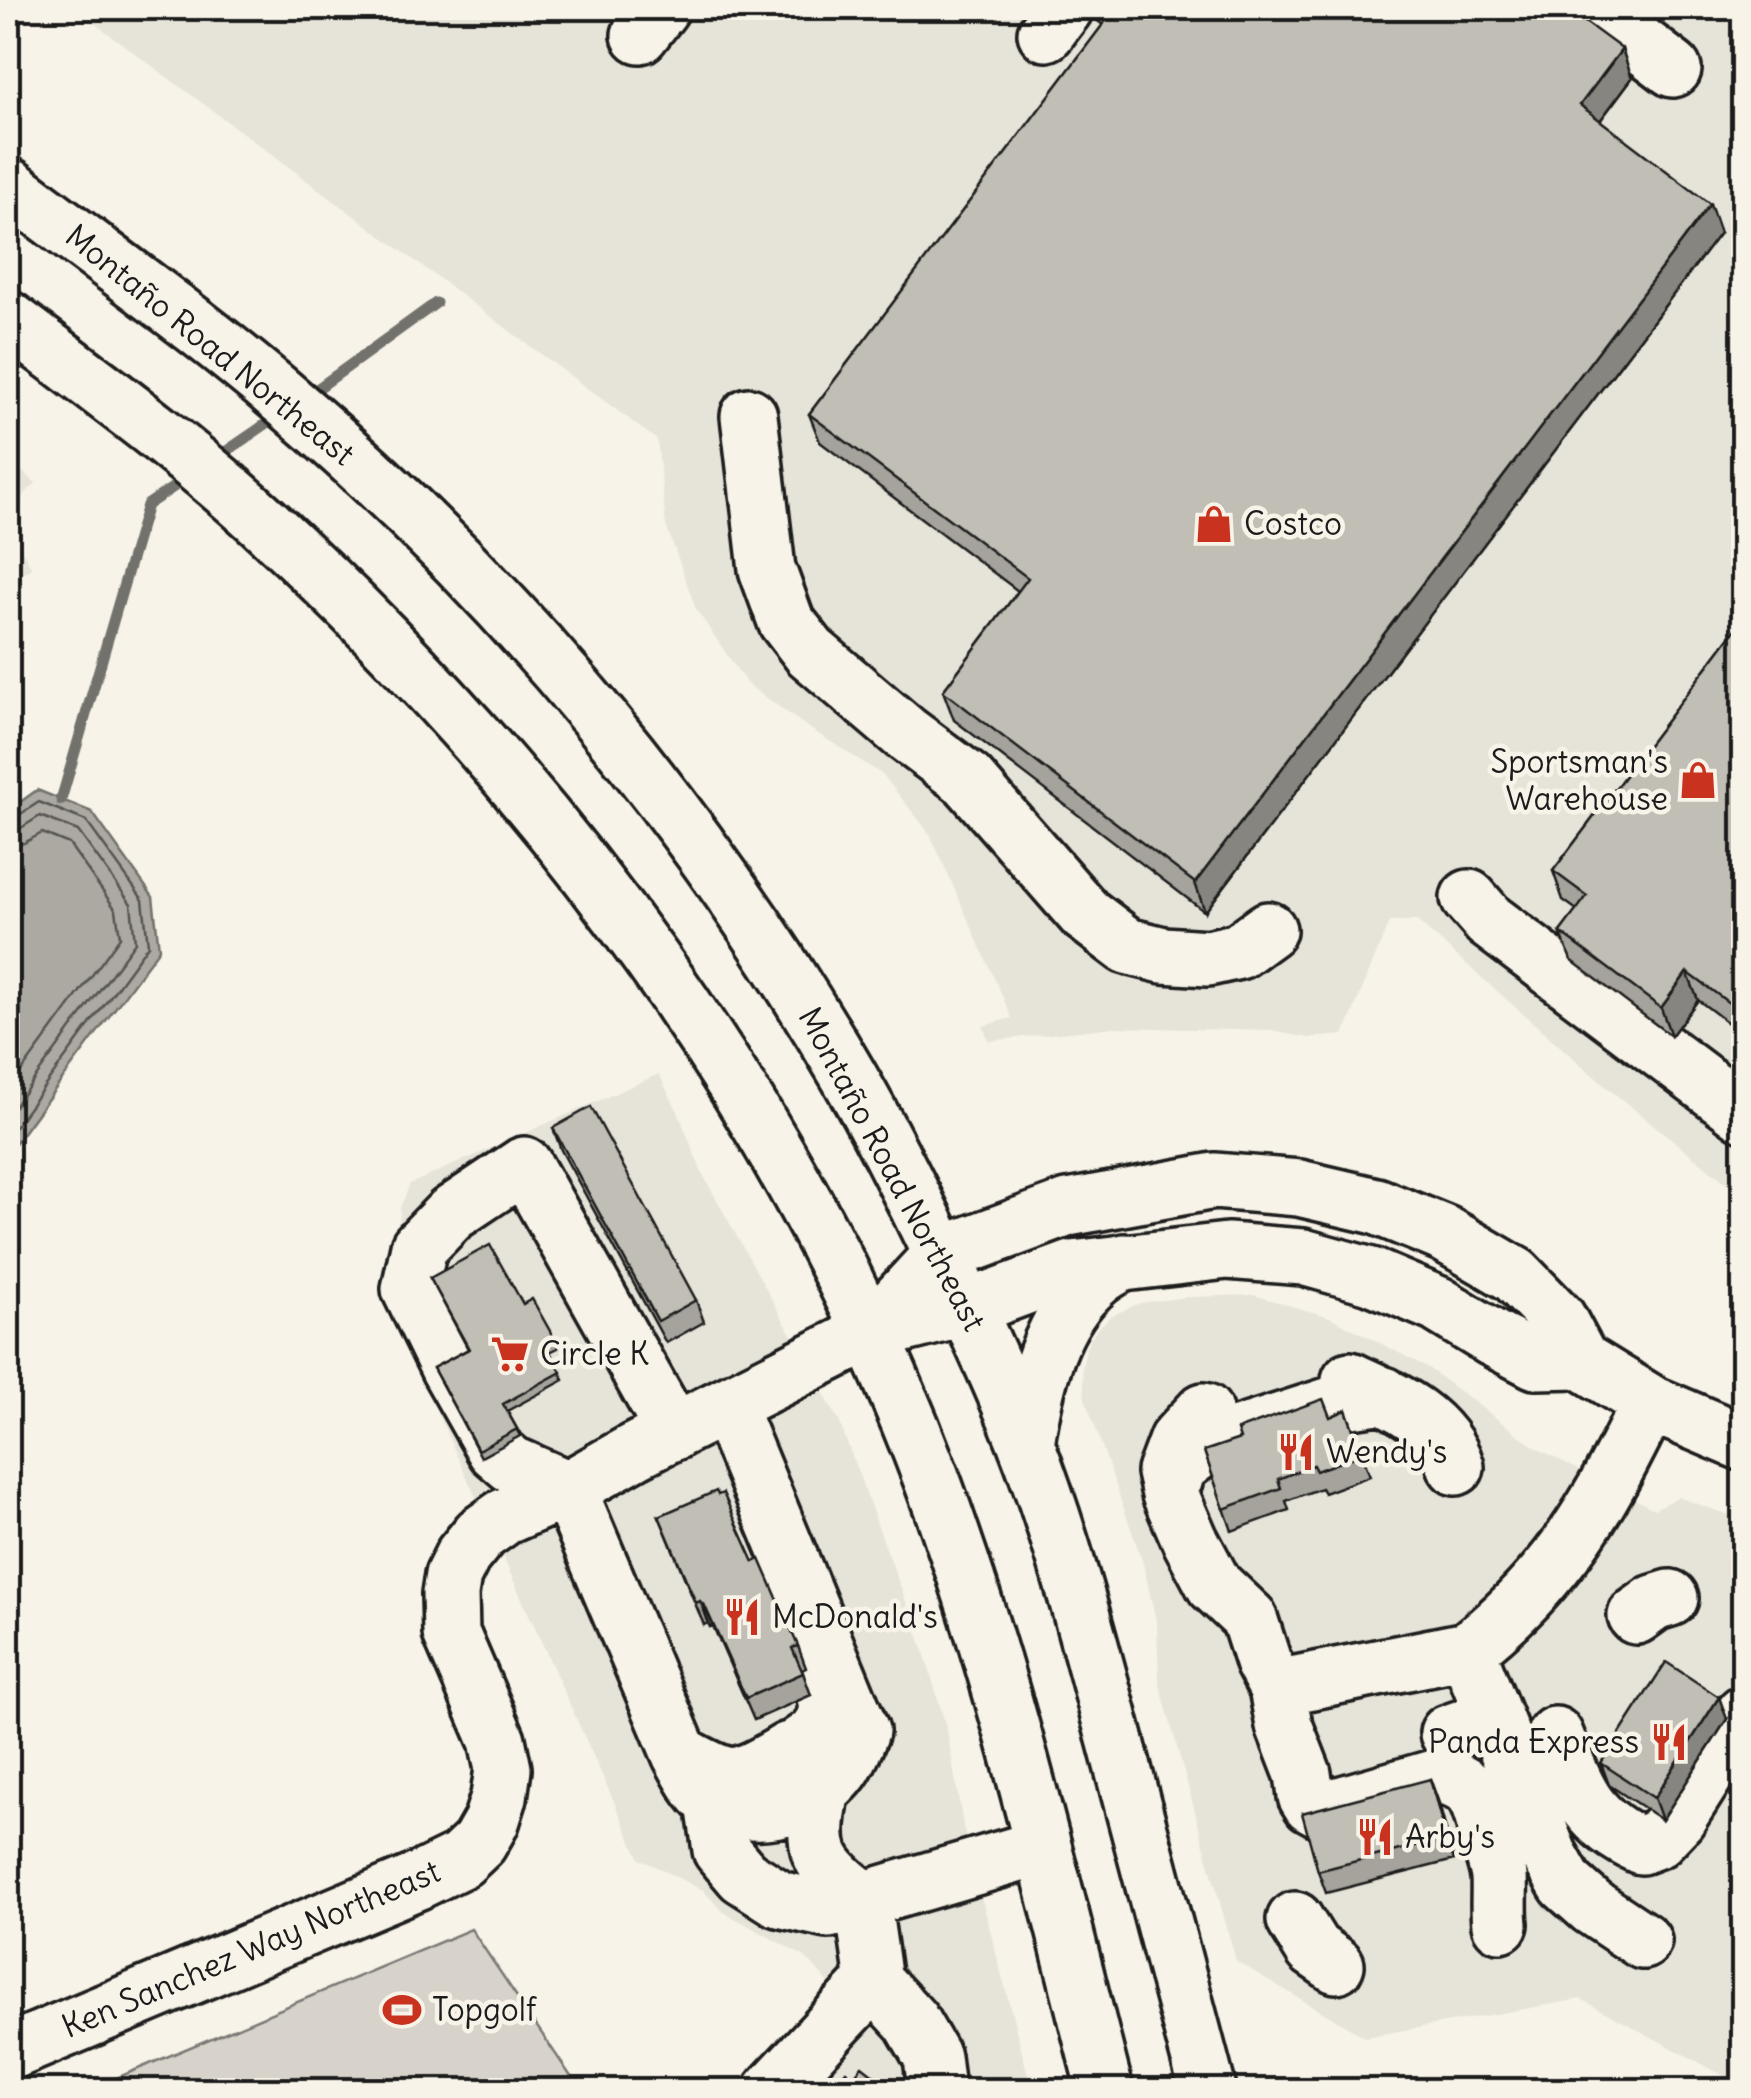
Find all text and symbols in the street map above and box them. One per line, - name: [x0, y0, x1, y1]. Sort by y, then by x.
- street label: Montaño Road Northeast: [57, 215, 364, 474]
- shop icon: Costco: [1193, 503, 1235, 545]
- place label: Costco: [1244, 503, 1342, 544]
- place label: Sportsman's Warehouse: [1491, 741, 1668, 819]
- shop icon: Sportsman's Warehouse: [1677, 759, 1719, 801]
- street label: Montaño Road Northeast: [790, 1000, 995, 1338]
- supermarket icon: Circle K: [489, 1333, 531, 1375]
- place label: Circle K: [540, 1333, 649, 1374]
- restaurant icon: Wendy's: [1275, 1431, 1317, 1473]
- place label: Wendy's: [1326, 1431, 1447, 1472]
- restaurant icon: McDonald's: [721, 1596, 763, 1638]
- place label: McDonald's: [772, 1596, 938, 1637]
- place label: Panda Express: [1428, 1721, 1639, 1762]
- restaurant icon: Panda Express: [1648, 1721, 1690, 1763]
- restaurant icon: Arby's: [1354, 1816, 1396, 1858]
- place label: Arby's: [1405, 1816, 1495, 1857]
- street label: Ken Sanchez Way Northeast: [56, 1850, 446, 2047]
- sports icon: Topgolf: [381, 1989, 423, 2031]
- place label: Topgolf: [432, 1989, 537, 2030]

